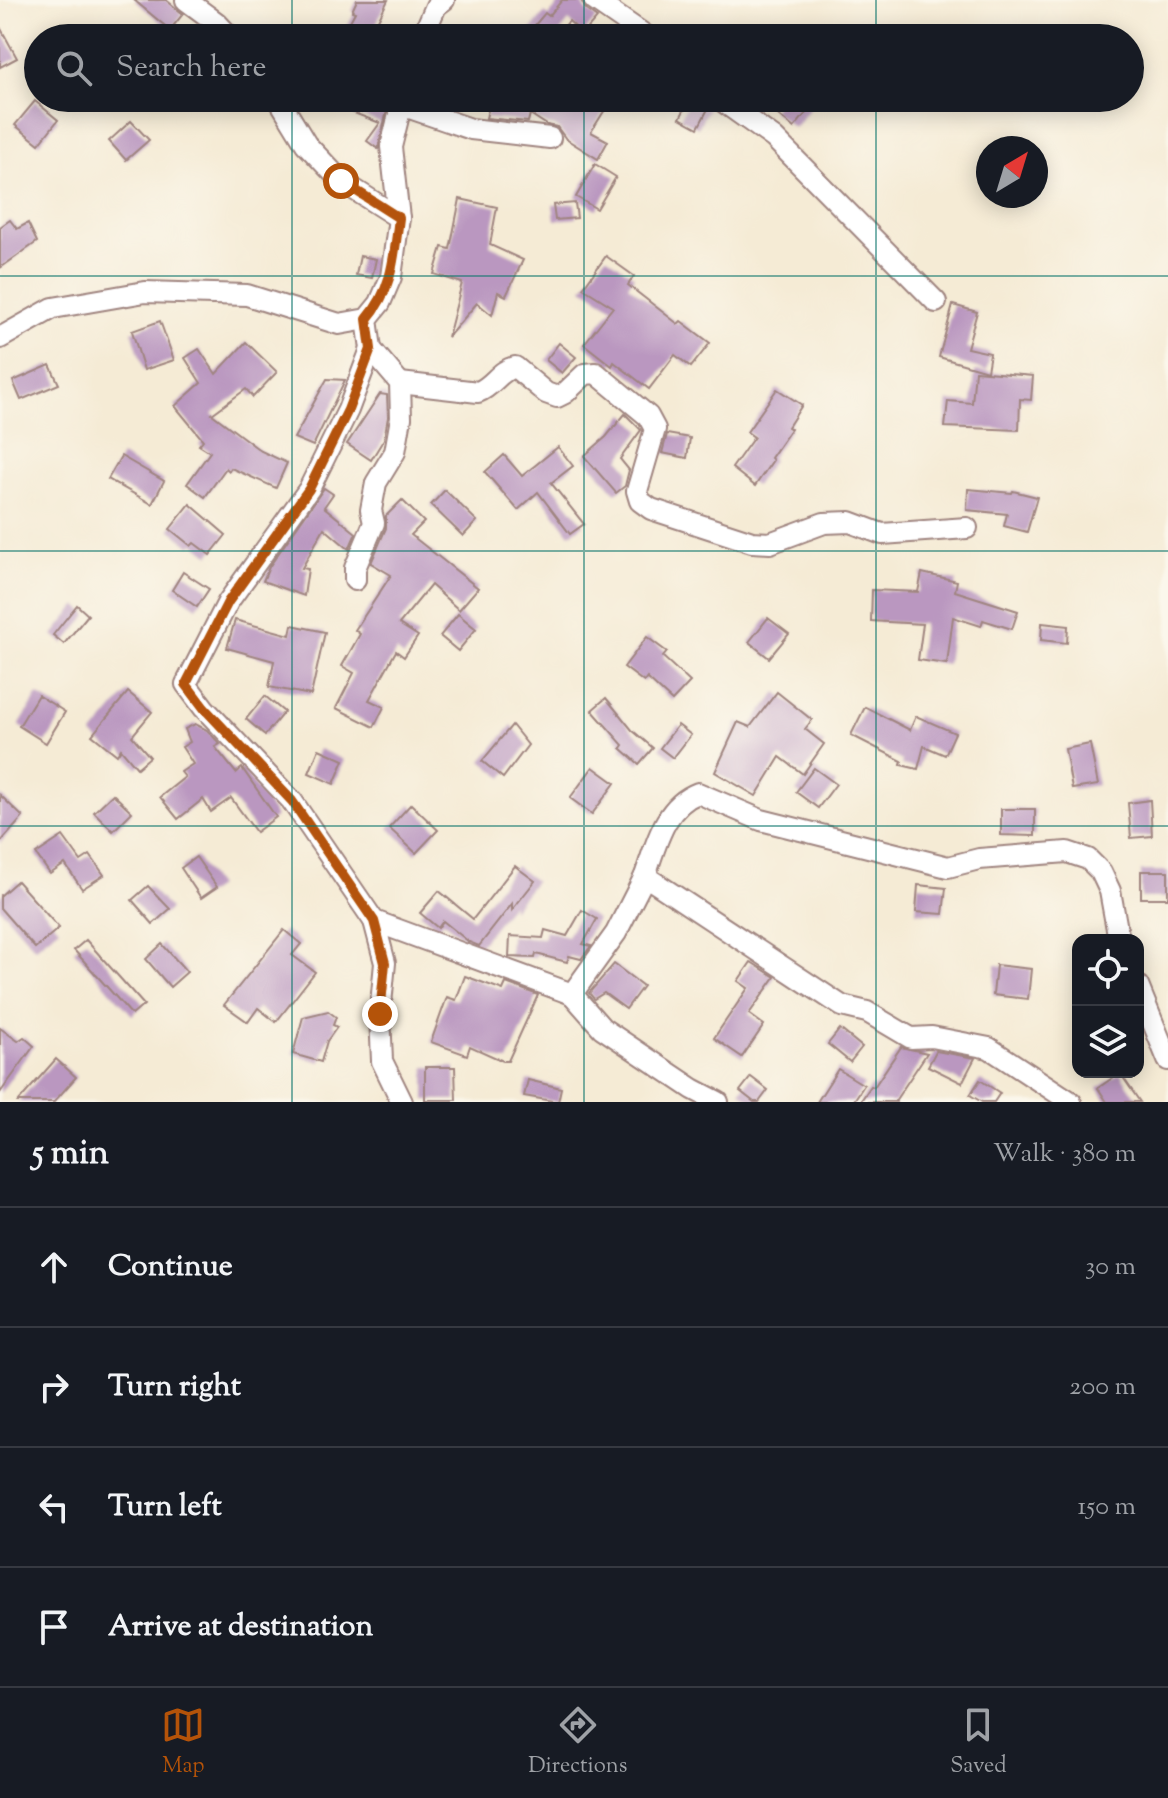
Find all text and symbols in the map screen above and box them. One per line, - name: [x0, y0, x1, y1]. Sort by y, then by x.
- search box: [24, 24, 1144, 112]
- icon: search: [52, 46, 96, 90]
- text: Search here: [116, 47, 266, 90]
- north arrow: [976, 136, 1048, 208]
- route start: [323, 163, 359, 199]
- map controls: [1072, 934, 1144, 1078]
- button: locate: [1072, 934, 1144, 1006]
- route end: [362, 996, 398, 1032]
- button: layers: [1072, 1006, 1144, 1078]
- text: 5 min: [32, 1130, 109, 1179]
- text: Walk · 380 m: [993, 1136, 1136, 1173]
- icon: ahead: [32, 1245, 76, 1289]
- text: Continue: [108, 1246, 233, 1289]
- text: 30 m: [1085, 1249, 1136, 1286]
- icon: right: [32, 1365, 76, 1409]
- text: Turn right: [108, 1366, 241, 1409]
- text: 200 m: [1069, 1369, 1136, 1406]
- icon: left: [32, 1485, 76, 1529]
- text: Turn left: [108, 1486, 222, 1529]
- text: 150 m: [1077, 1489, 1136, 1526]
- icon: arrive: [32, 1605, 76, 1649]
- text: Arrive at destination: [108, 1606, 373, 1649]
- tab: Map: [161, 1703, 205, 1783]
- tab: Directions: [528, 1703, 627, 1783]
- tab: Saved: [950, 1703, 1007, 1783]

